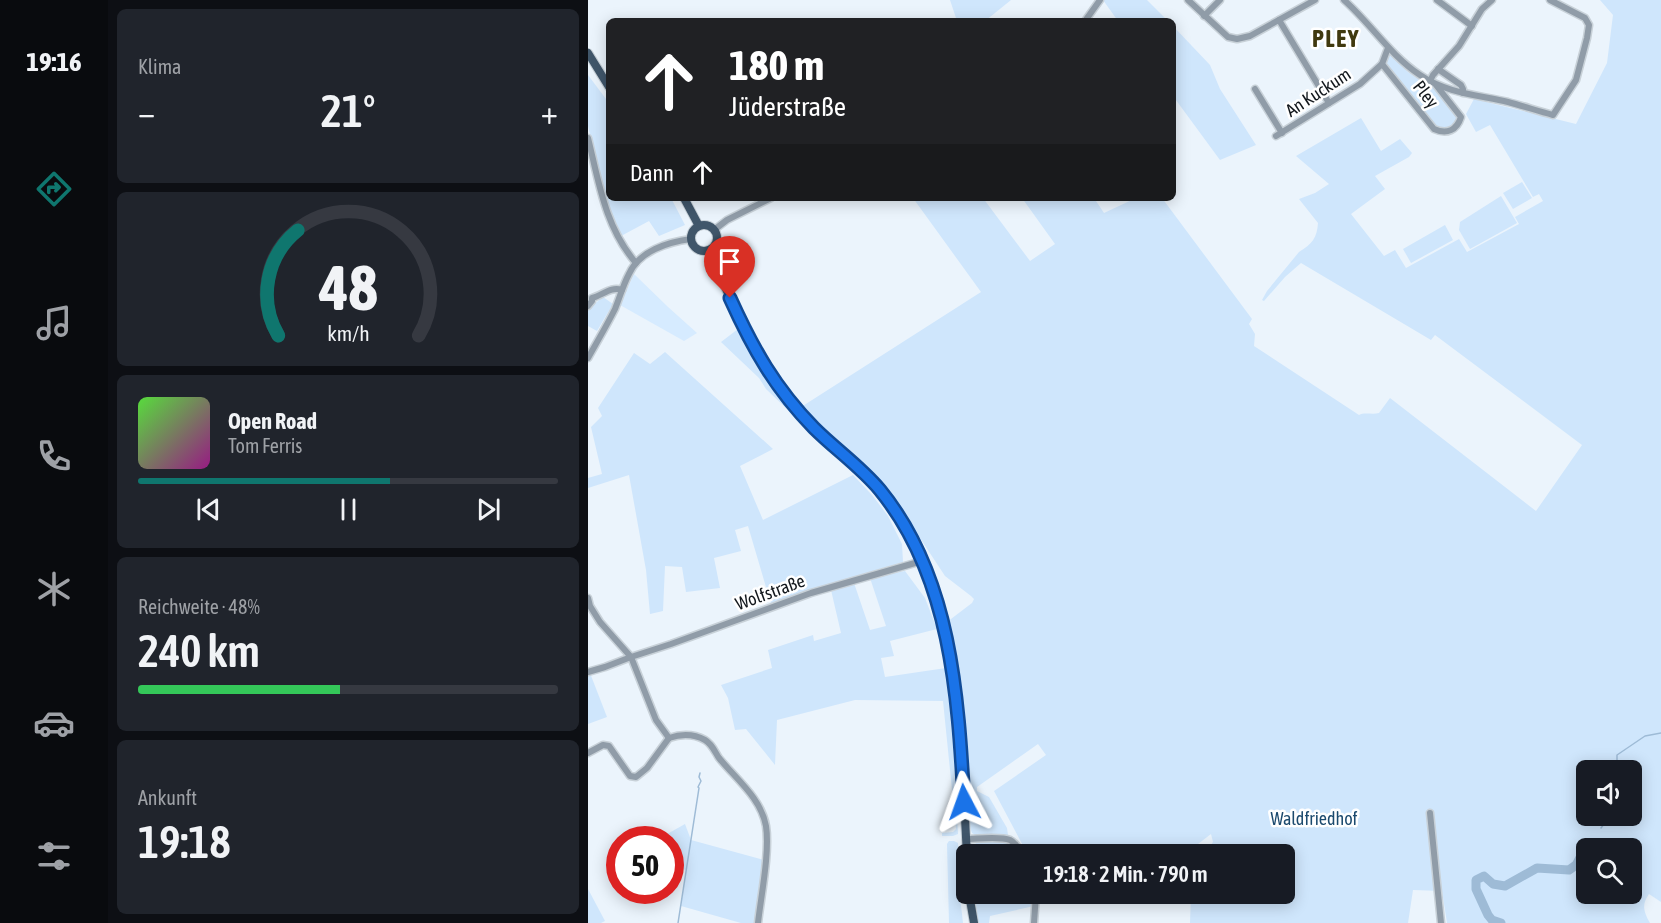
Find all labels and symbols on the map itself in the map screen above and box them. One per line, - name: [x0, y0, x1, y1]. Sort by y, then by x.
- district label: PLEY: [1312, 25, 1360, 52]
- street label: An Kuckum: [1281, 63, 1355, 121]
- street label: Pley: [1409, 76, 1443, 112]
- pin: [704, 236, 755, 298]
- street label: Wolfstraße: [732, 570, 808, 614]
- position arrow: [932, 770, 996, 834]
- park label: Waldfriedhof: [1270, 808, 1358, 829]
- speed limit sign: 50: [606, 826, 684, 904]

